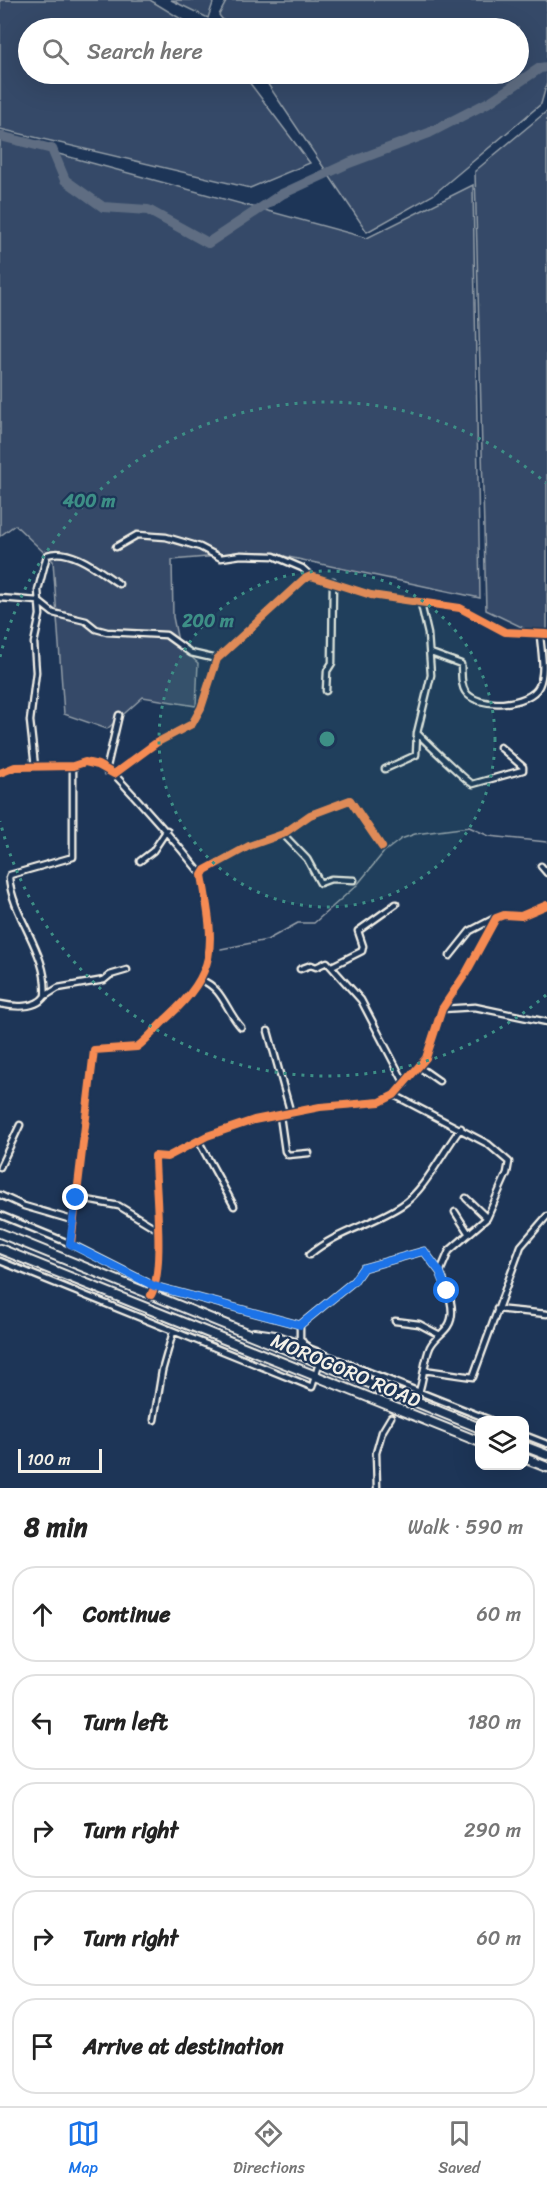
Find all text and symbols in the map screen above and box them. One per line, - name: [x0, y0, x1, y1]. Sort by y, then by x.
- search box: [18, 18, 529, 84]
- text: Search here: [87, 32, 203, 71]
- icon: search: [39, 35, 72, 68]
- text: 400 m: [62, 485, 115, 517]
- text: 200 m: [181, 605, 234, 637]
- centre of rings: [317, 729, 337, 749]
- route end: [62, 1184, 88, 1210]
- route start: [433, 1277, 459, 1303]
- street label: MOROGORO ROAD: [265, 1323, 426, 1418]
- map controls: [475, 1416, 529, 1470]
- button: layers: [475, 1416, 529, 1470]
- text: 100 m: [27, 1445, 71, 1474]
- scale bar: [18, 1446, 102, 1474]
- text: 8 min: [24, 1504, 88, 1550]
- text: Walk · 590 m: [408, 1510, 523, 1545]
- text: Continue: [83, 1595, 171, 1634]
- text: 60 m: [476, 1597, 521, 1632]
- icon: ahead: [26, 1598, 59, 1631]
- text: Turn left: [83, 1703, 168, 1742]
- text: 180 m: [467, 1705, 521, 1740]
- icon: left: [26, 1706, 59, 1739]
- text: Turn right: [83, 1811, 178, 1850]
- text: 290 m: [464, 1813, 521, 1848]
- icon: right: [26, 1814, 59, 1847]
- text: Turn right: [83, 1919, 178, 1958]
- text: 60 m: [476, 1921, 521, 1956]
- icon: right: [26, 1922, 59, 1955]
- text: Arrive at destination: [83, 2027, 284, 2066]
- icon: arrive: [26, 2030, 59, 2063]
- tab: Map: [67, 2117, 100, 2182]
- tab: Directions: [233, 2117, 305, 2182]
- tab: Saved: [438, 2117, 480, 2182]

